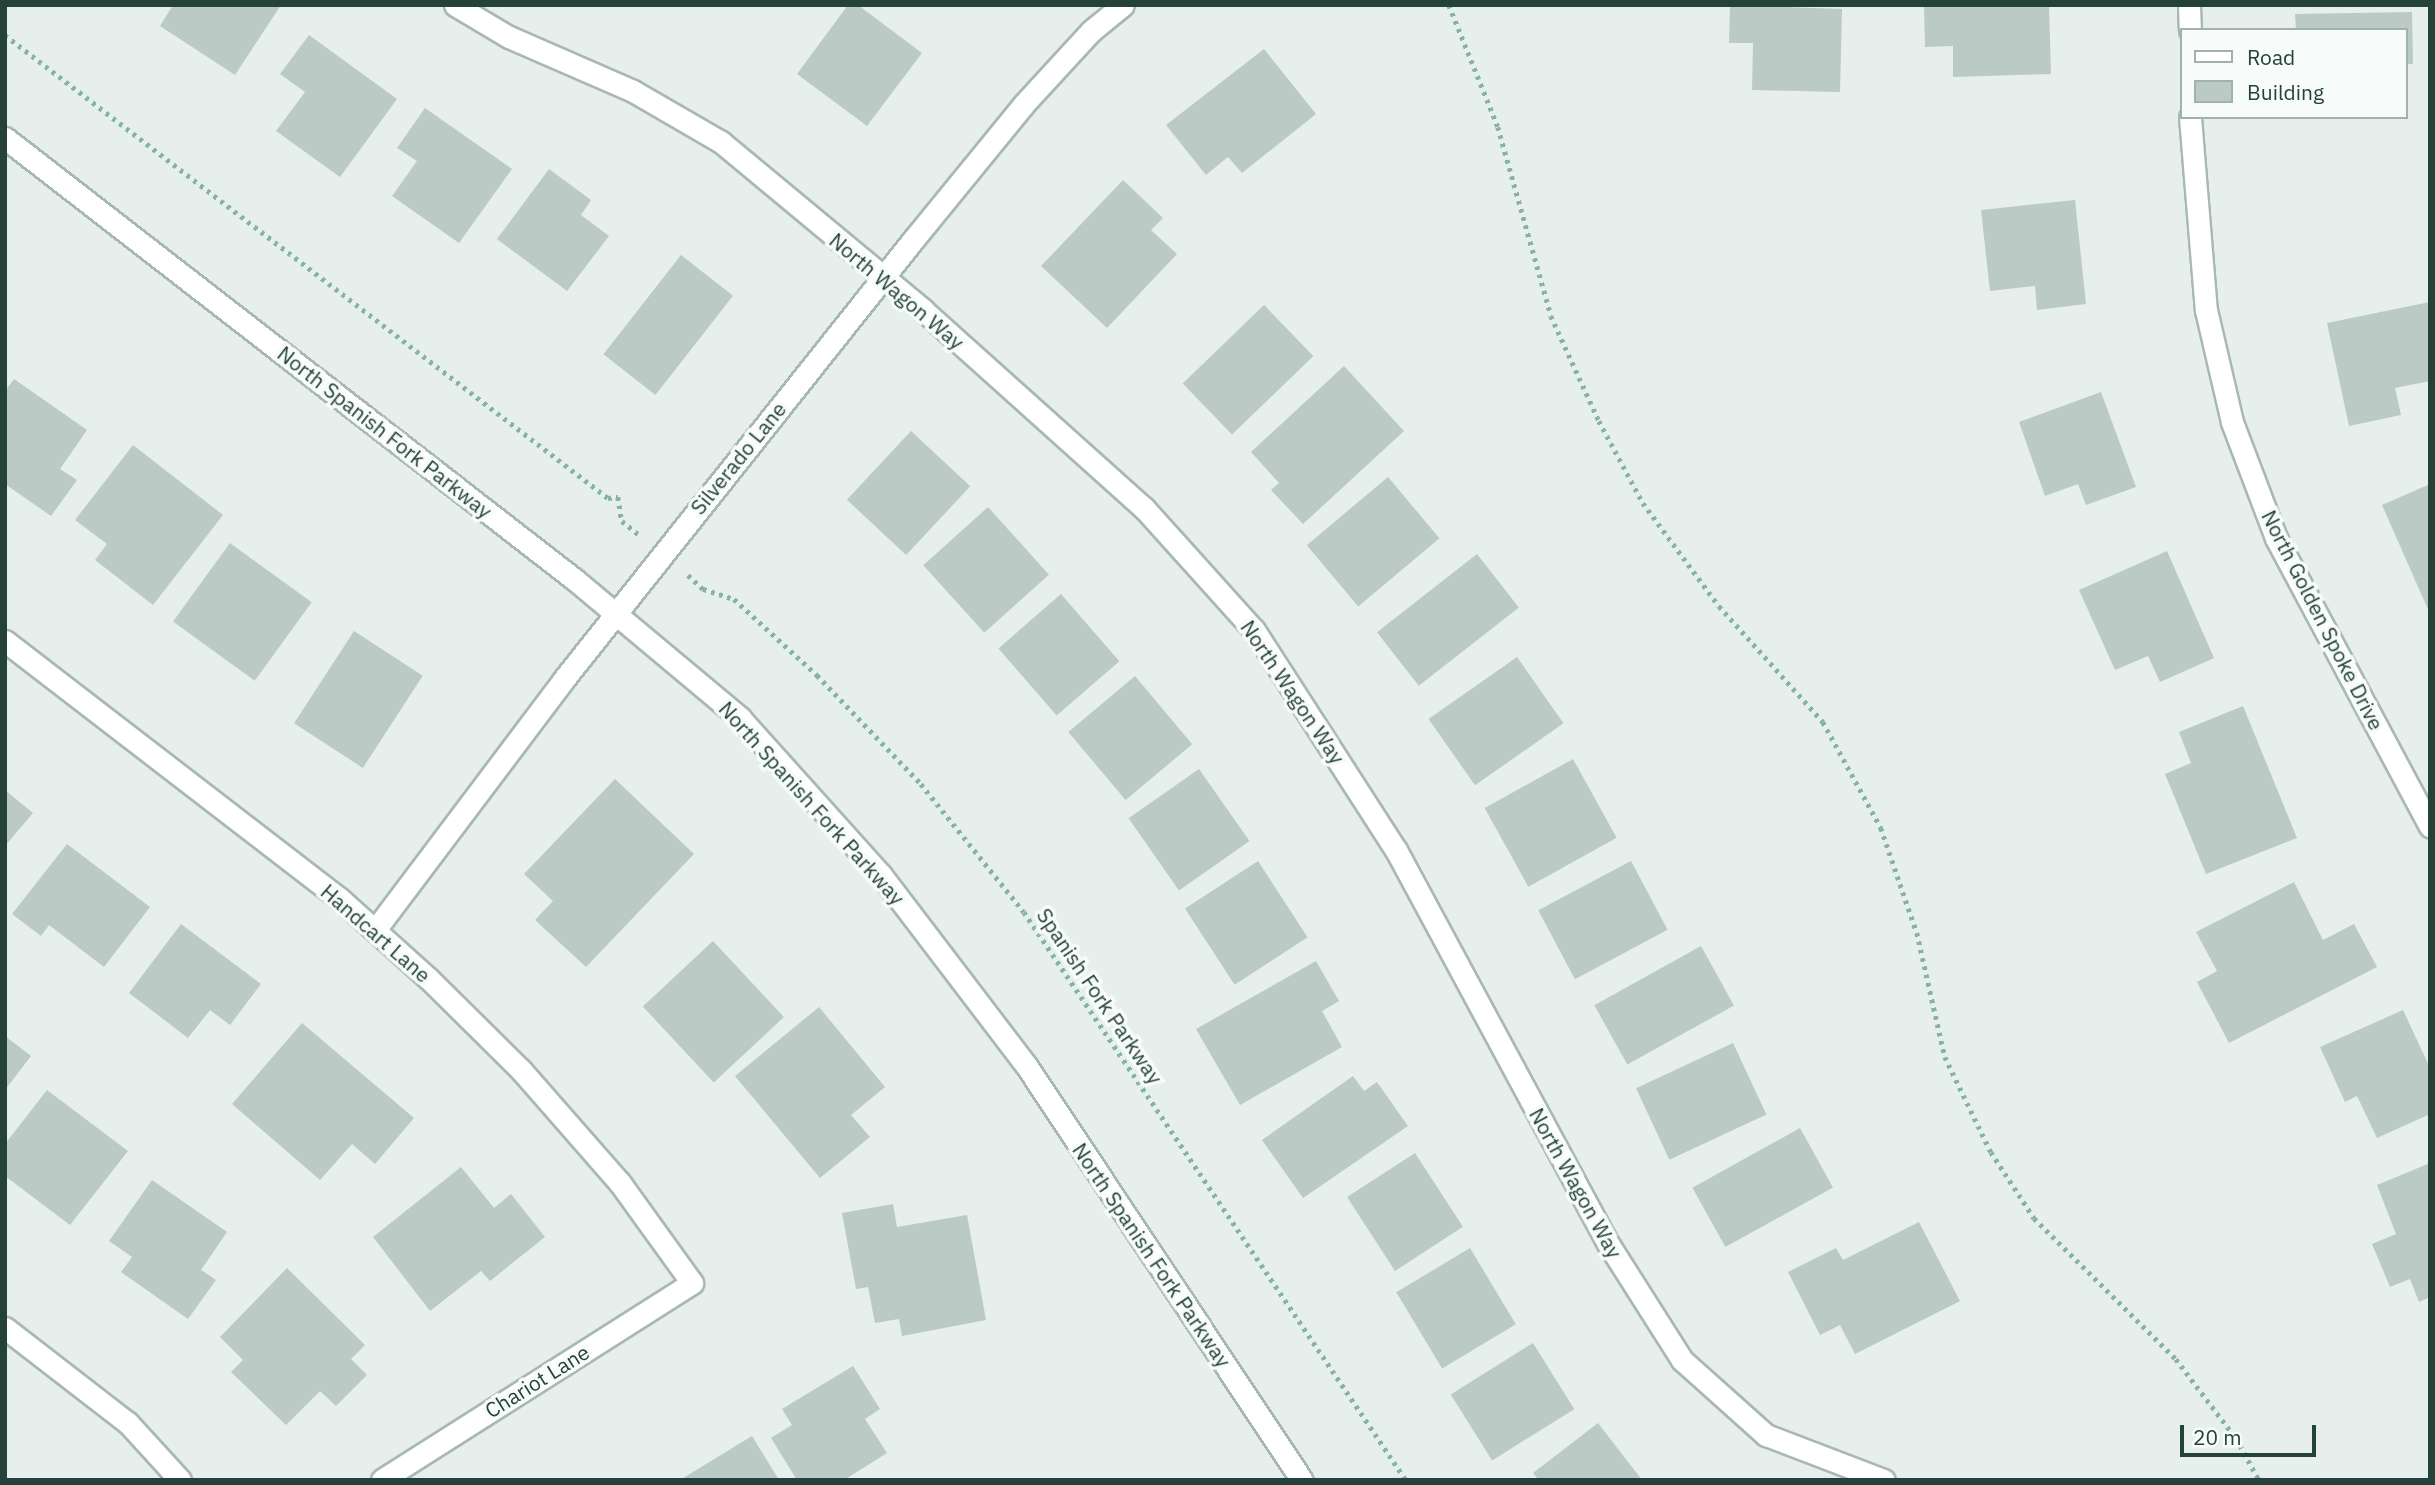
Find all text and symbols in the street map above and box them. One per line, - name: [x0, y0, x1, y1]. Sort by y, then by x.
- legend: [2180, 28, 2407, 119]
- text: Road: [2247, 43, 2295, 71]
- text: Building: [2247, 78, 2324, 106]
- street label: North Wagon Way: [825, 227, 969, 355]
- street label: North Spanish Fork Parkway: [273, 340, 497, 524]
- street label: Silverado Lane: [685, 397, 791, 519]
- street label: North Golden Spoke Drive: [2257, 506, 2389, 734]
- street label: North Wagon Way: [1236, 615, 1350, 769]
- street label: North Spanish Fork Parkway: [714, 696, 910, 910]
- street label: Handcart Lane: [316, 878, 436, 988]
- street label: Spanish Fork Parkway: [1032, 903, 1168, 1089]
- street label: North Wagon Way: [1524, 1103, 1628, 1263]
- street label: North Spanish Fork Parkway: [1067, 1138, 1237, 1372]
- street label: Chariot Lane: [480, 1339, 594, 1423]
- scale bar: [2183, 1412, 2320, 1456]
- text: 20 m: [2193, 1423, 2242, 1451]

